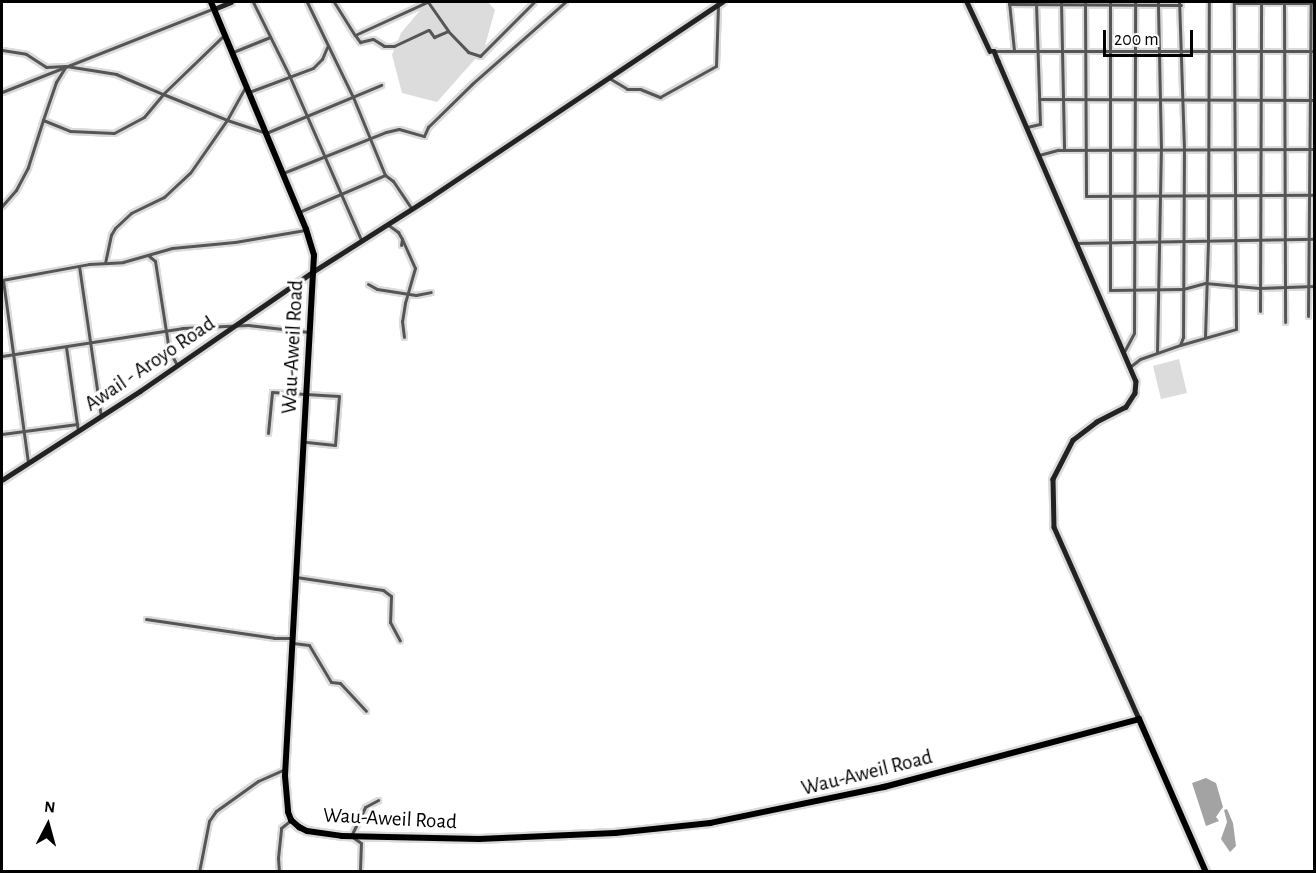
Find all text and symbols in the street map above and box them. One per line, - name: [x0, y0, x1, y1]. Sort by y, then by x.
- scale bar: [1106, 18, 1196, 56]
- text: 200 m: [1114, 31, 1159, 49]
- street label: Wau-Aweil Road: [277, 279, 309, 415]
- street label: Awail - Aroyo Road: [80, 311, 220, 417]
- street label: Wau-Aweil Road: [799, 745, 935, 801]
- north arrow: [18, 795, 78, 855]
- text: N: [44, 799, 56, 816]
- street label: Wau-Aweil Road: [322, 803, 458, 835]

